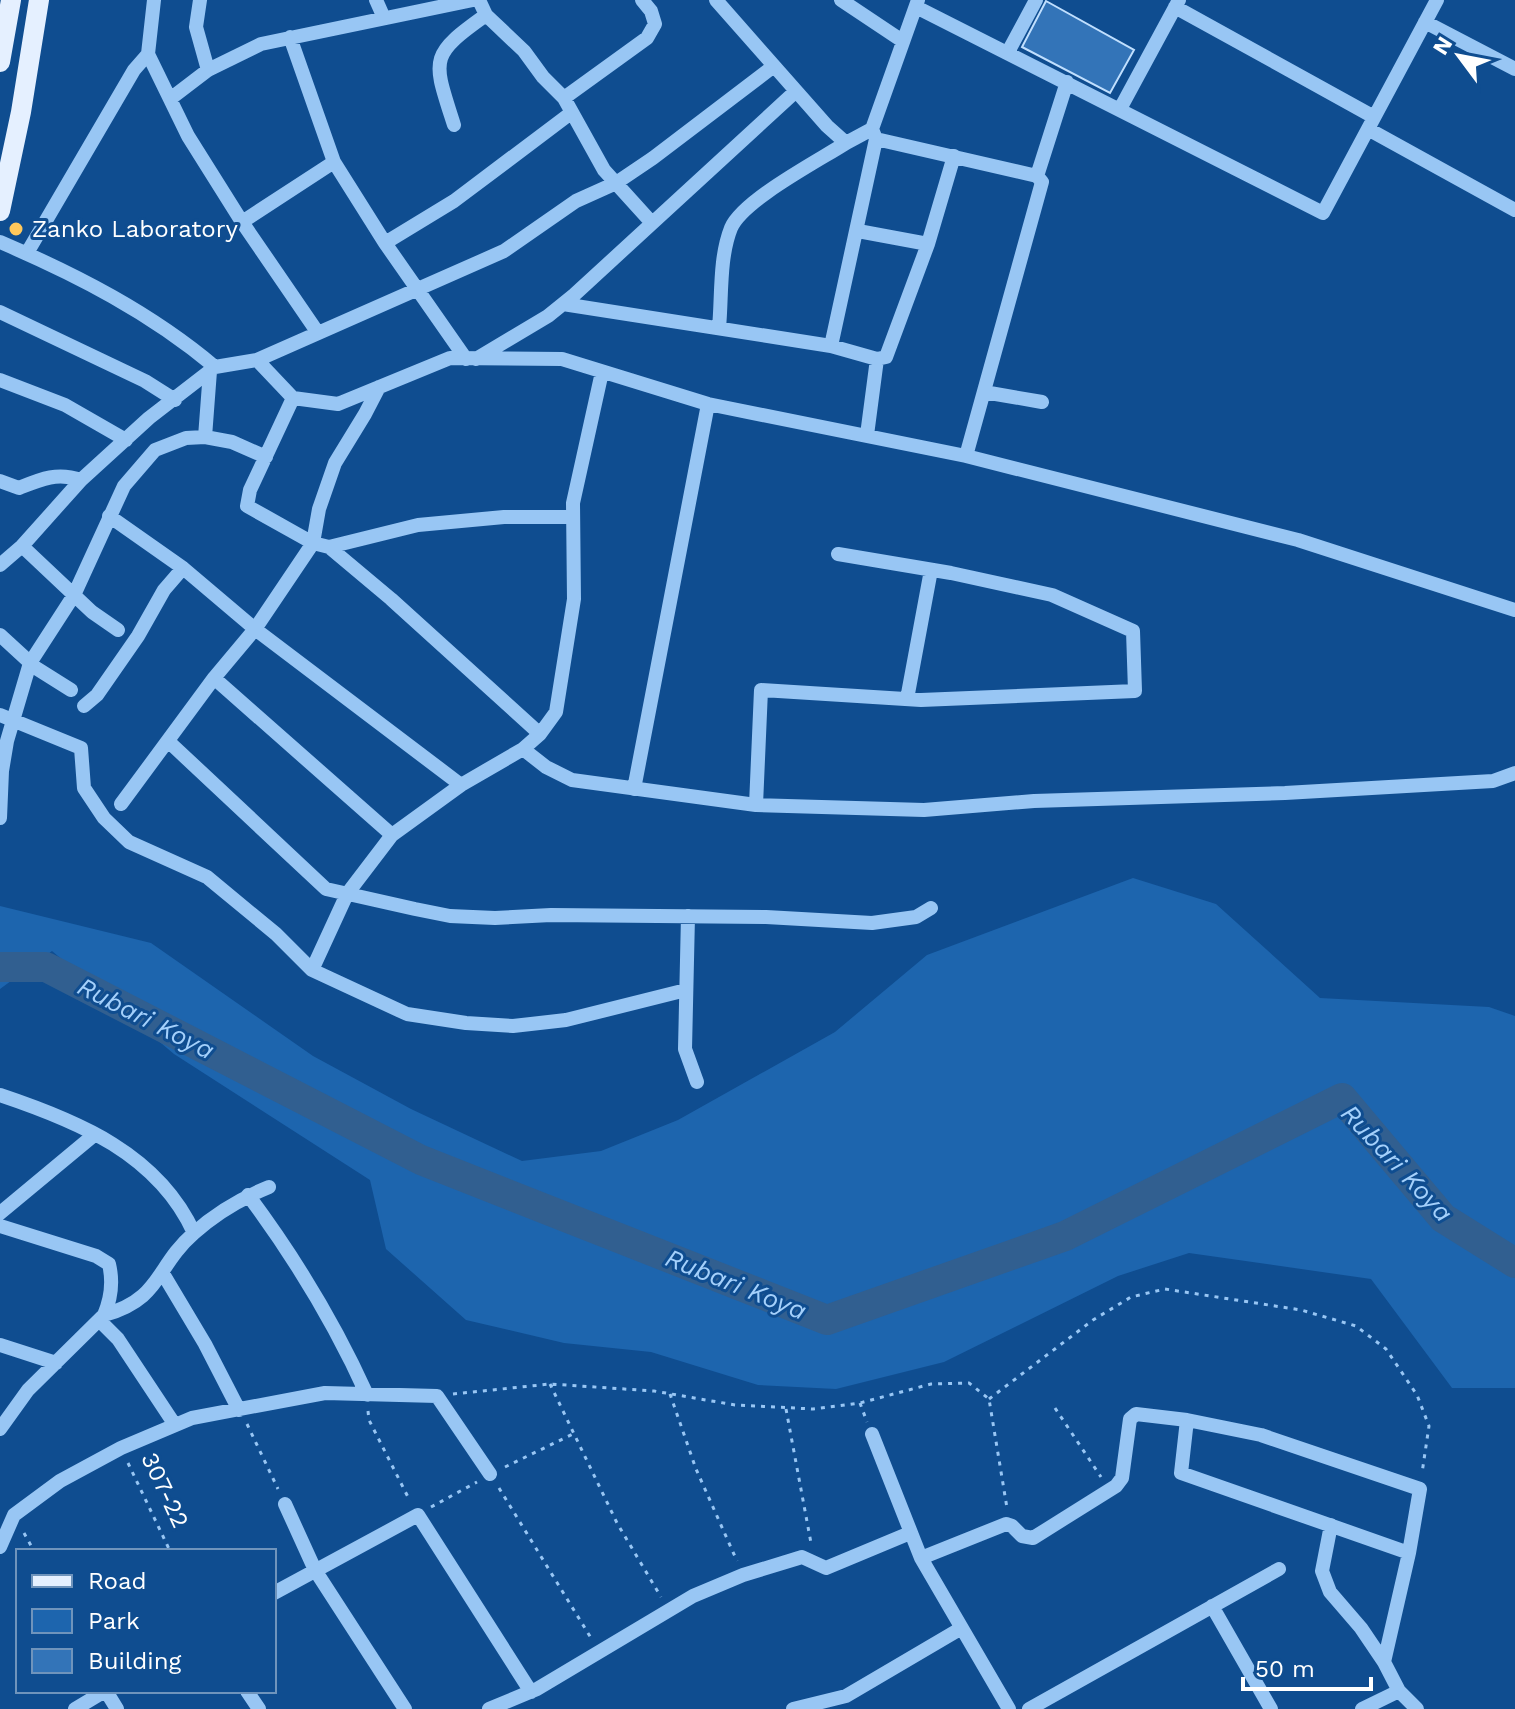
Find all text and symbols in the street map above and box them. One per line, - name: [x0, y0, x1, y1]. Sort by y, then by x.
- north arrow: [1419, 16, 1499, 96]
- text: N: [1428, 32, 1457, 59]
- place label: Zanko Laboratory: [32, 215, 239, 243]
- marker: Zanko Laboratory: [7, 220, 25, 238]
- water label: Rubari Koya: [73, 971, 219, 1065]
- water label: Rubari Koya: [1335, 1098, 1459, 1228]
- water label: Rubari Koya: [661, 1242, 811, 1326]
- street label: 307-22: [135, 1448, 195, 1532]
- legend: [16, 1549, 276, 1693]
- text: Road: [88, 1567, 147, 1595]
- text: Park: [88, 1607, 140, 1635]
- scale bar: [1243, 1641, 1371, 1691]
- text: Building: [88, 1647, 181, 1675]
- text: 50 m: [1255, 1655, 1315, 1683]

